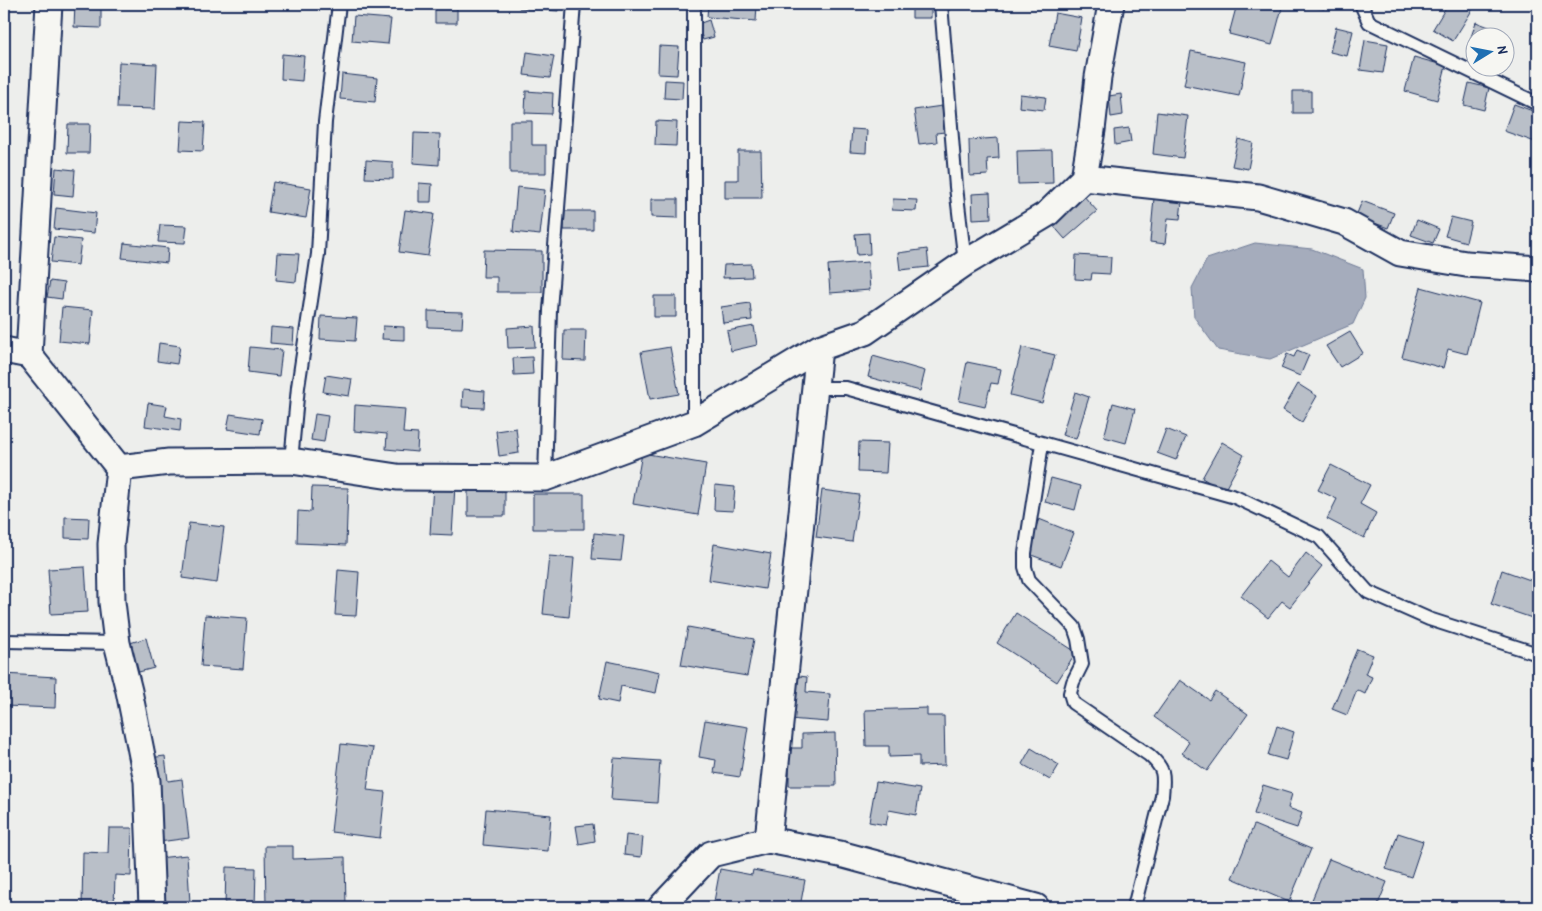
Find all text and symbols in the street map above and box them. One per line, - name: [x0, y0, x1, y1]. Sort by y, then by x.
- north arrow: [1464, 28, 1514, 78]
- text: N: [1493, 44, 1513, 56]

